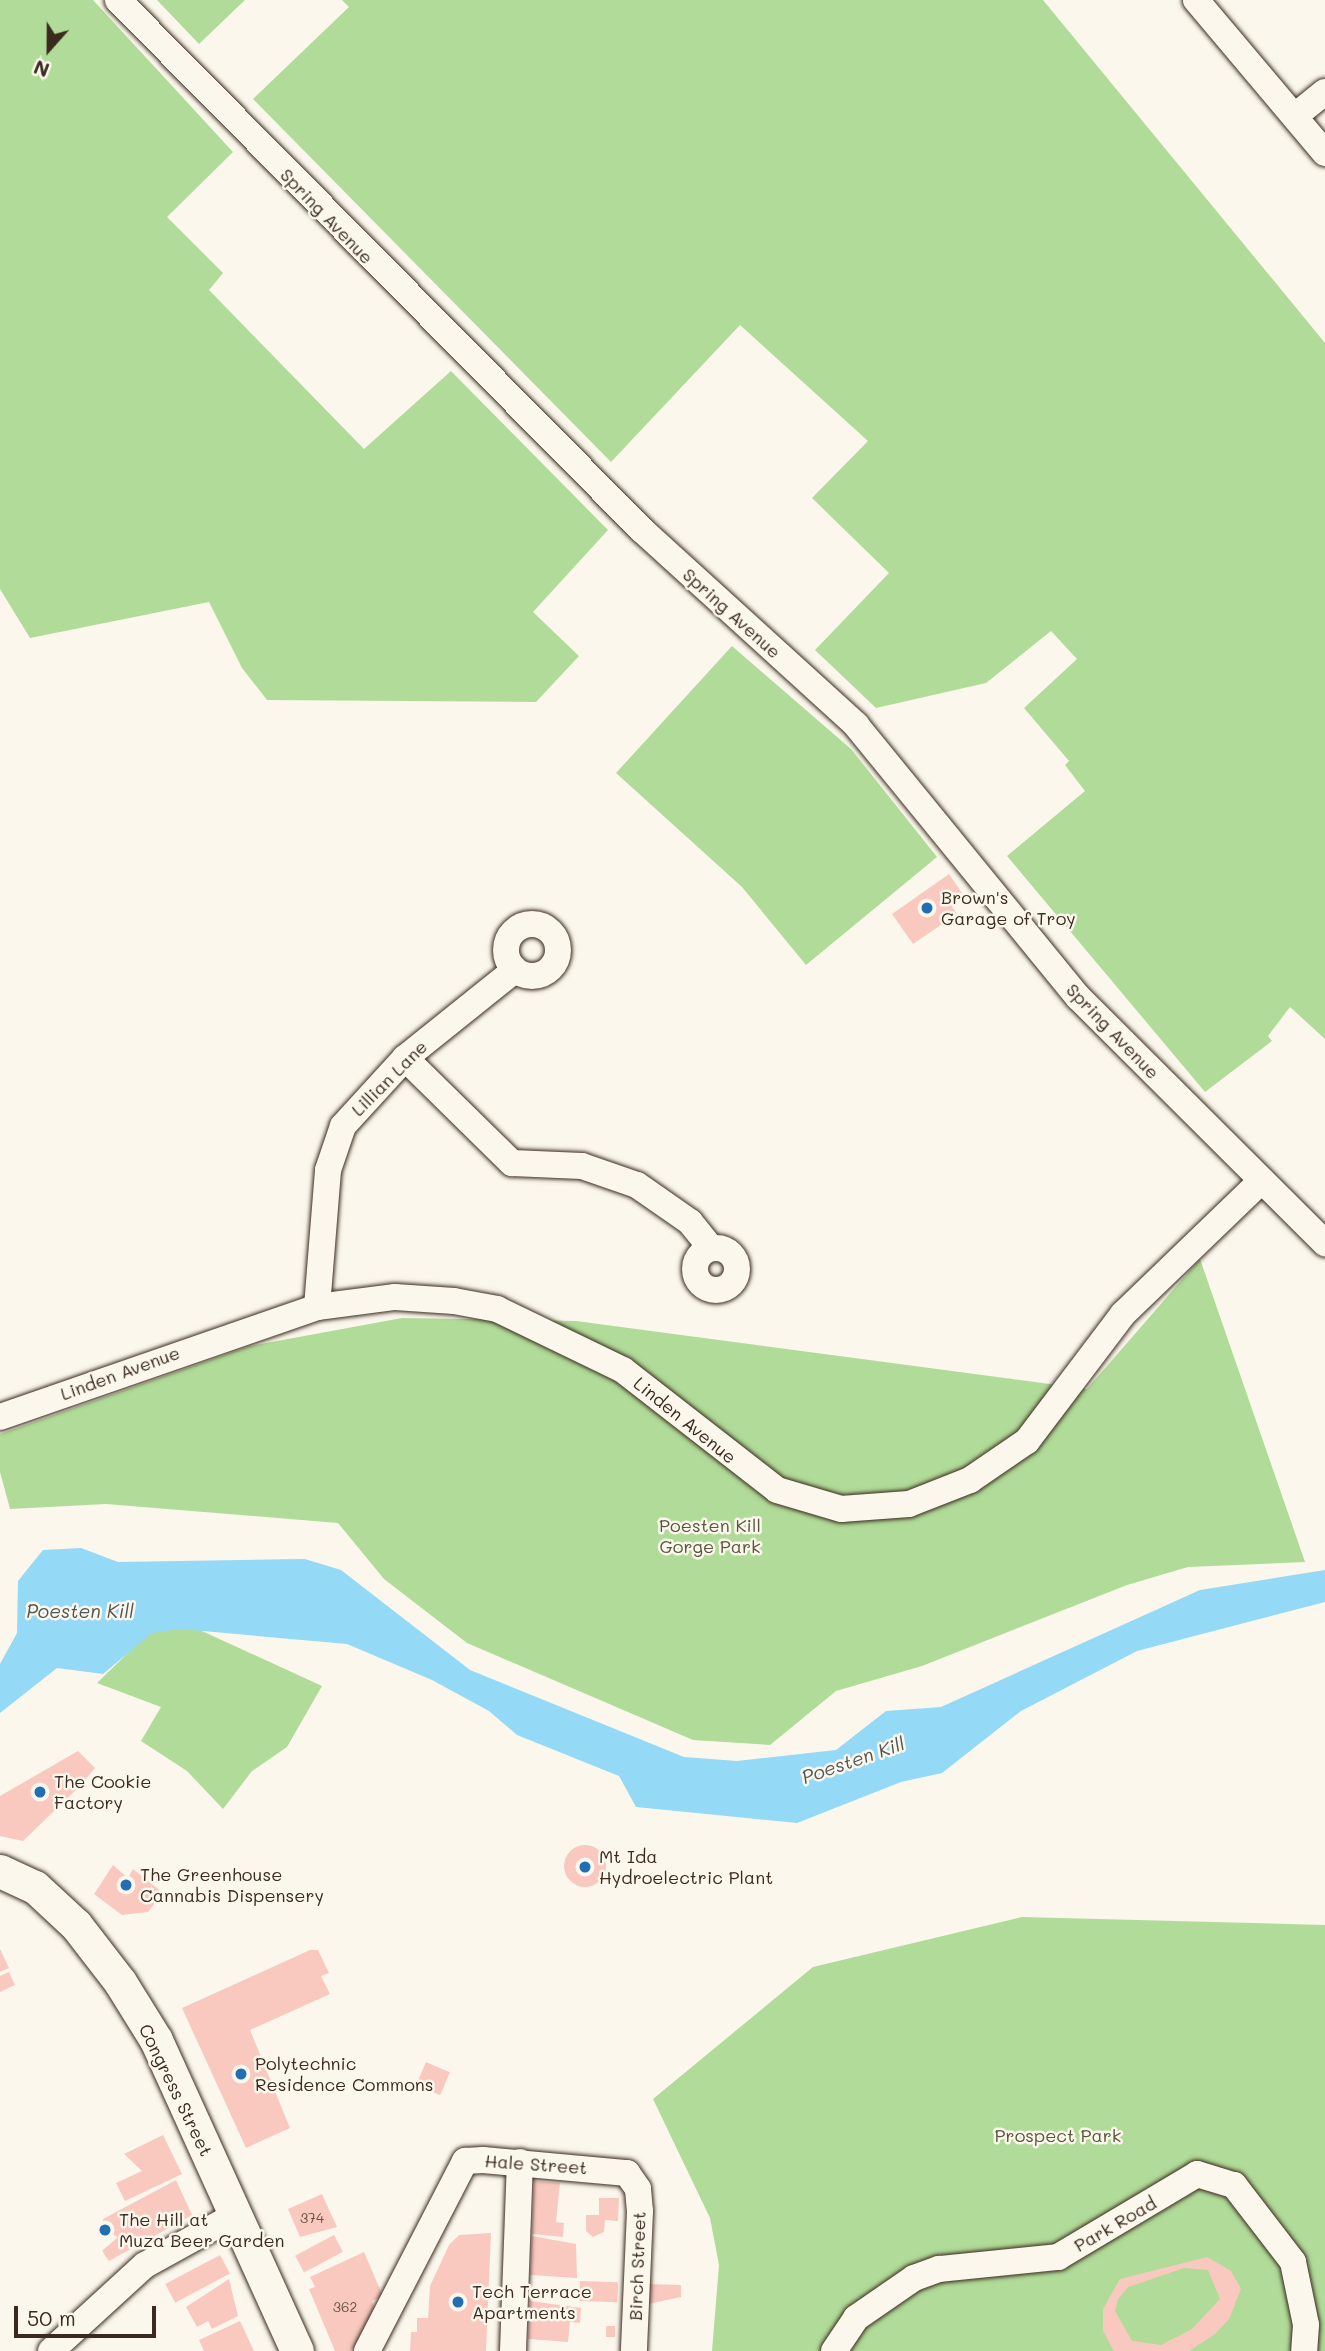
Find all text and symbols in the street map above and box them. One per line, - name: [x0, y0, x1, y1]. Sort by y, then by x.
- north arrow: [14, 14, 84, 84]
- text: N: [30, 55, 53, 83]
- street label: Spring Avenue: [276, 164, 378, 268]
- street label: Spring Avenue: [679, 563, 785, 663]
- place label: Brown's Garage of Troy: [941, 887, 1076, 930]
- marker: Brown's Garage of Troy: [919, 900, 935, 916]
- street label: Spring Avenue: [1062, 979, 1164, 1083]
- street label: Lillian Lane: [347, 1036, 431, 1120]
- street label: Linden Avenue: [57, 1341, 183, 1405]
- street label: Linden Avenue: [629, 1372, 741, 1468]
- park label: Poesten Kill Gorge Park: [659, 1515, 761, 1558]
- water label: Poesten Kill: [26, 1600, 134, 1622]
- water label: Poesten Kill: [798, 1732, 908, 1788]
- place label: The Cookie Factory: [54, 1771, 151, 1814]
- marker: The Cookie Factory: [32, 1784, 48, 1800]
- place label: Mt Ida Hydroelectric Plant: [599, 1846, 773, 1888]
- marker: Mt Ida Hydroelectric Plant: [577, 1859, 593, 1875]
- place label: The Greenhouse Cannabis Dispensery: [140, 1864, 324, 1906]
- marker: The Greenhouse Cannabis Dispensery: [118, 1877, 134, 1893]
- street label: Congress Street: [135, 2020, 217, 2160]
- place label: Polytechnic Residence Commons: [255, 2053, 434, 2096]
- marker: Polytechnic Residence Commons: [233, 2066, 249, 2082]
- park label: Prospect Park: [995, 2124, 1121, 2146]
- street label: Hale Street: [484, 2150, 588, 2178]
- street label: Park Road: [1070, 2192, 1160, 2256]
- place label: The Hill at Muza Beer Garden: [119, 2209, 285, 2252]
- house number: 374: [300, 2210, 324, 2226]
- street label: Birch Street: [624, 2211, 650, 2321]
- marker: The Hill at Muza Beer Garden: [97, 2222, 113, 2238]
- place label: Tech Terrace Apartments: [472, 2281, 592, 2324]
- scale bar: [18, 2292, 159, 2336]
- marker: Tech Terrace Apartments: [450, 2294, 466, 2310]
- house number: 362: [333, 2299, 357, 2315]
- text: 50 m: [27, 2304, 76, 2331]

